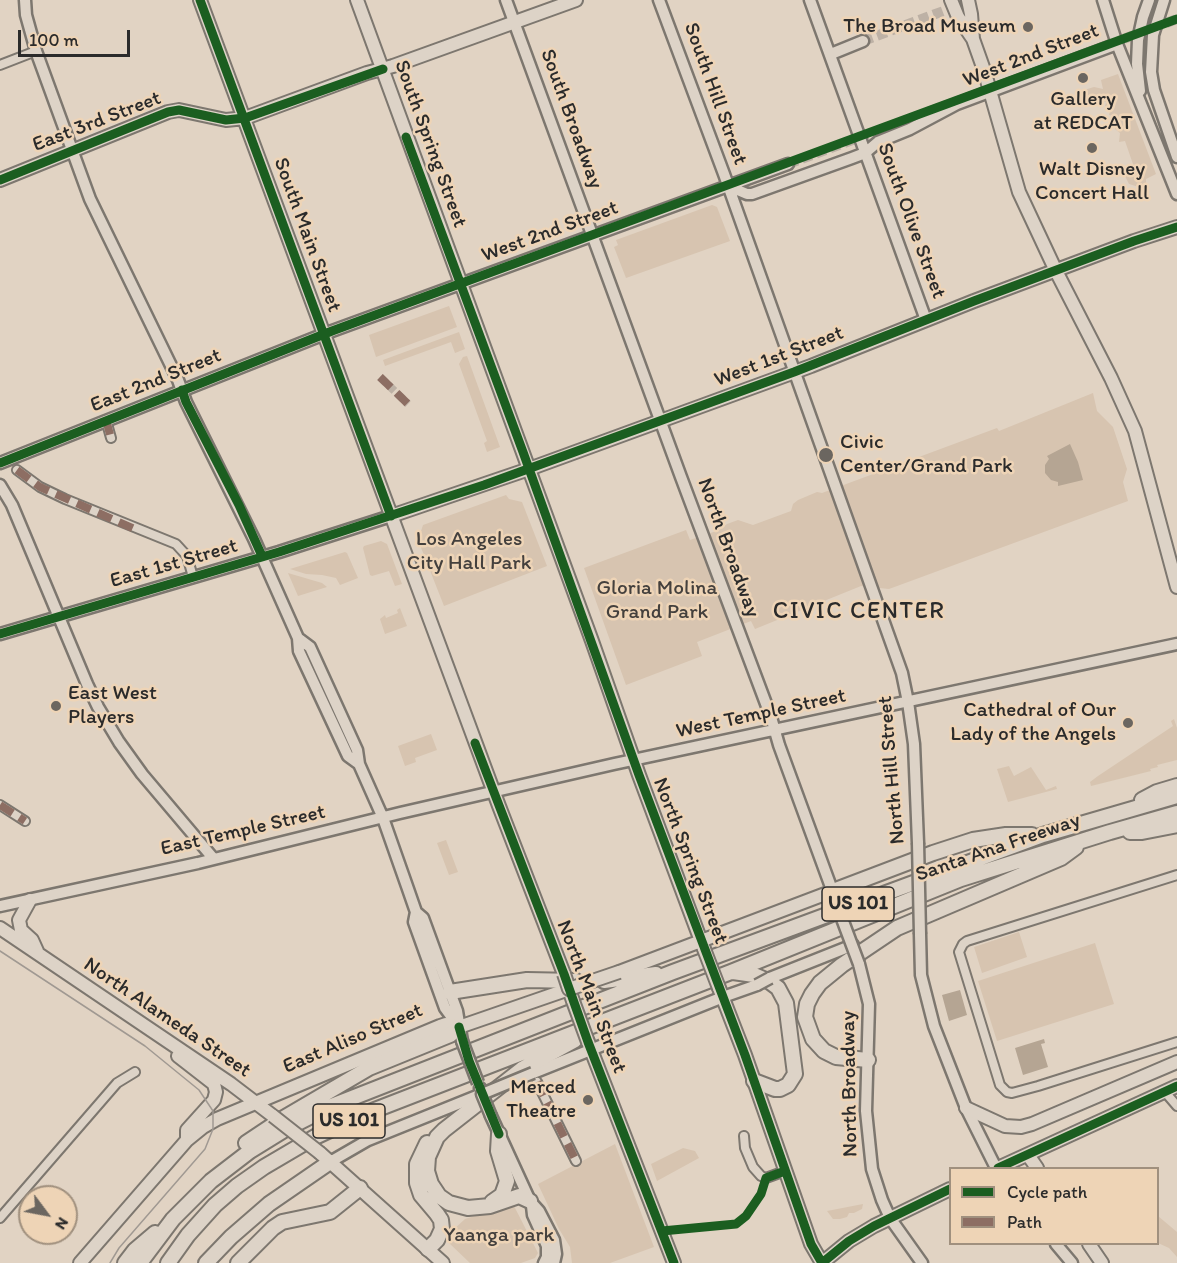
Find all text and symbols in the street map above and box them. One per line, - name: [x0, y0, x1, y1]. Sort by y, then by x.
- place label: The Broad Museum: [843, 14, 1016, 40]
- scale bar: [21, 18, 134, 56]
- street label: South Hill Street: [678, 19, 752, 169]
- street label: West 2nd Street: [959, 19, 1103, 93]
- marker: The Broad Museum: [1021, 20, 1035, 34]
- text: 100 m: [29, 29, 79, 51]
- street label: South Broadway: [534, 46, 608, 192]
- street label: South Spring Street: [388, 57, 472, 231]
- marker: Gallery at REDCAT: [1076, 71, 1090, 85]
- street label: East 3rd Street: [29, 86, 165, 158]
- place label: Gallery at REDCAT: [1033, 87, 1133, 137]
- street label: South Olive Street: [871, 140, 951, 302]
- marker: Walt Disney Concert Hall: [1085, 141, 1099, 155]
- street label: South Main Street: [267, 154, 347, 316]
- place label: Walt Disney Concert Hall: [1035, 157, 1149, 207]
- street label: West 2nd Street: [478, 196, 622, 268]
- street label: West 1st Street: [711, 321, 847, 393]
- street label: East 2nd Street: [87, 343, 225, 419]
- place label: Civic Center/Grand Park: [840, 430, 1013, 480]
- marker: Civic Center/Grand Park: [817, 446, 835, 464]
- street label: North Broadway: [691, 475, 765, 621]
- park label: Los Angeles City Hall Park: [407, 527, 531, 577]
- street label: East 1st Street: [107, 534, 241, 594]
- park label: Gloria Molina Grand Park: [597, 576, 717, 626]
- district label: CIVIC CENTER: [774, 598, 944, 626]
- place label: East West Players: [68, 681, 157, 731]
- street label: West Temple Street: [674, 684, 848, 744]
- street label: North Hill Street: [873, 695, 911, 845]
- place label: Cathedral of Our Lady of the Angels: [950, 698, 1116, 748]
- marker: East West Players: [49, 699, 63, 713]
- marker: Cathedral of Our Lady of the Angels: [1121, 716, 1135, 730]
- street label: North Spring Street: [647, 774, 733, 948]
- street label: East Temple Street: [158, 800, 328, 862]
- street label: Santa Ana Freeway: [912, 808, 1084, 888]
- road number: US 101: [822, 887, 894, 921]
- street label: North Main Street: [550, 917, 632, 1077]
- street label: North Alameda Street: [78, 953, 256, 1083]
- street label: East Aliso Street: [279, 998, 427, 1080]
- street label: North Broadway: [836, 1011, 864, 1157]
- place label: Merced Theatre: [506, 1075, 576, 1125]
- marker: Merced Theatre: [581, 1093, 595, 1107]
- road number: US 101: [313, 1104, 385, 1138]
- legend: [949, 1167, 1159, 1245]
- text: Cycle path: [1007, 1181, 1087, 1203]
- north arrow: [18, 1185, 78, 1245]
- text: Path: [1007, 1211, 1042, 1233]
- text: N: [51, 1214, 73, 1233]
- park label: Yaanga park: [444, 1223, 554, 1249]

